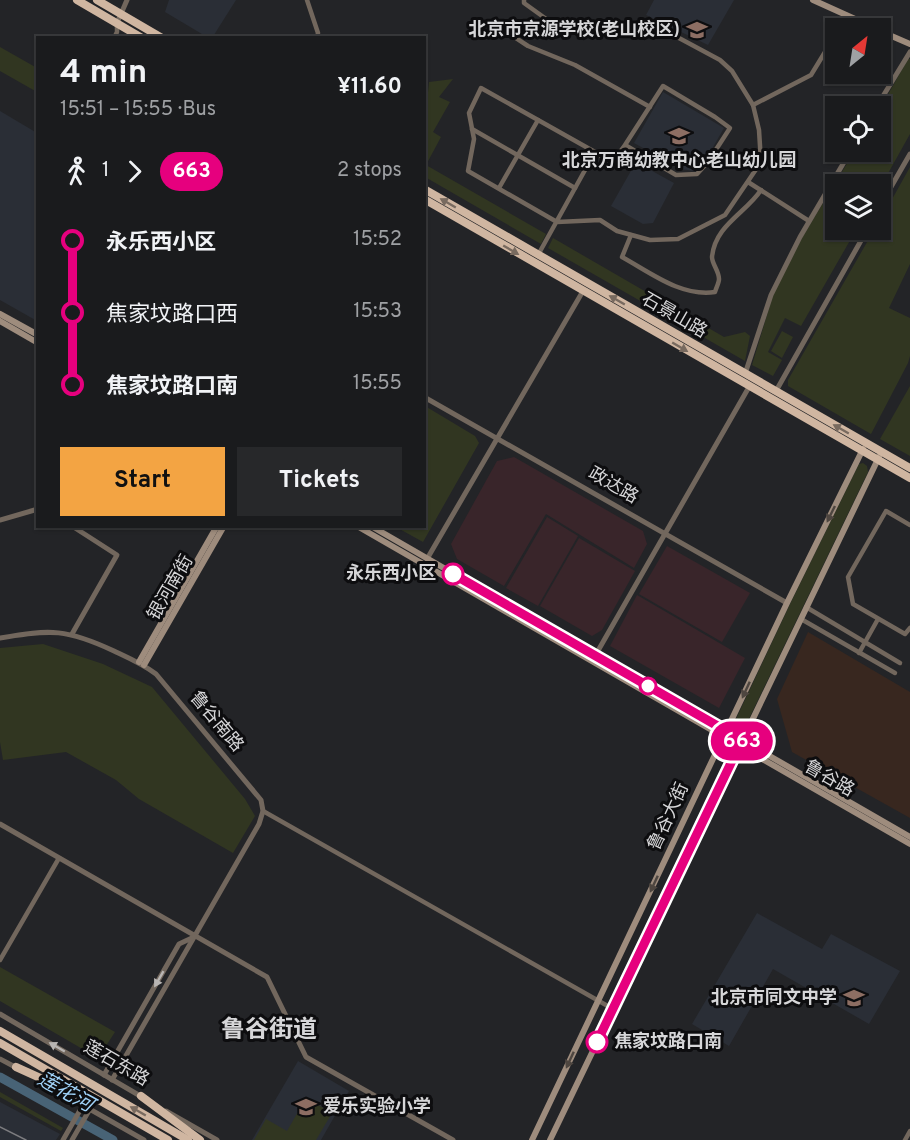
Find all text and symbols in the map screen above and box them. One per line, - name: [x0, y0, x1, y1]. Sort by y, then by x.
- school or university icon: 北京市京源学校(老山校区): [685, 18, 709, 42]
- north arrow: [825, 18, 891, 84]
- map controls: [825, 18, 891, 240]
- place label: 北京市京源学校(老山校区): [469, 19, 680, 42]
- text: 4 min: [60, 53, 147, 95]
- text: ¥11.60: [338, 74, 402, 101]
- button: locate: [825, 96, 891, 162]
- text: 15:51 – 15:55 · Bus: [60, 97, 216, 123]
- school or university icon: 北京万商幼教中心老山幼儿园: [667, 124, 691, 148]
- place label: 北京万商幼教中心老山幼儿园: [562, 150, 796, 173]
- icon: walk: [60, 155, 93, 188]
- icon: forward: [118, 155, 151, 188]
- text: 1: [102, 158, 109, 184]
- text: 663: [172, 158, 211, 185]
- text: 2 stops: [337, 158, 402, 184]
- button: layers: [825, 174, 891, 240]
- one-way arrow: [439, 198, 456, 208]
- text: 15:52: [353, 227, 402, 253]
- text: 永乐西小区: [106, 230, 216, 257]
- one-way arrow: [503, 245, 520, 255]
- street label: 石景山路: [637, 288, 711, 344]
- one-way arrow: [609, 295, 625, 306]
- text: 15:53: [353, 299, 402, 325]
- text: 焦家坟路口西: [106, 302, 238, 329]
- one-way arrow: [672, 342, 688, 353]
- text: 15:55: [353, 371, 402, 397]
- text: 焦家坟路口南: [106, 374, 238, 401]
- one-way arrow: [833, 423, 849, 434]
- button: Start: [60, 447, 225, 516]
- button: Tickets: [237, 447, 402, 516]
- street label: 政达路: [584, 463, 642, 509]
- one-way arrow: [826, 506, 836, 523]
- street label: 银河南街: [143, 551, 199, 625]
- place label: 永乐西小区: [346, 563, 436, 586]
- marker: 永乐西小区: [442, 563, 464, 585]
- unlabelled marker: [639, 677, 657, 695]
- one-way arrow: [741, 681, 750, 698]
- street label: 鲁谷南路: [184, 687, 248, 757]
- line badge: 663: [708, 722, 777, 760]
- text: 663: [723, 728, 761, 755]
- street label: 鲁谷路: [800, 756, 858, 802]
- street label: 鲁谷大街: [643, 780, 695, 854]
- one-way arrow: [649, 875, 658, 892]
- one-way arrow: [154, 971, 164, 988]
- school or university icon: 北京市同文中学: [842, 986, 866, 1010]
- place label: 北京市同文中学: [711, 987, 837, 1010]
- district label: 鲁谷街道: [221, 1016, 317, 1046]
- marker: 焦家坟路口南: [586, 1031, 608, 1053]
- place label: 焦家坟路口南: [614, 1031, 722, 1054]
- street label: 莲石东路: [79, 1036, 153, 1092]
- one-way arrow: [49, 1042, 65, 1053]
- one-way arrow: [566, 1052, 575, 1069]
- water label: 莲花河: [32, 1067, 101, 1121]
- school or university icon: 爱乐实验小学: [294, 1095, 318, 1119]
- place label: 爱乐实验小学: [323, 1096, 431, 1119]
- one-way arrow: [129, 1106, 146, 1116]

